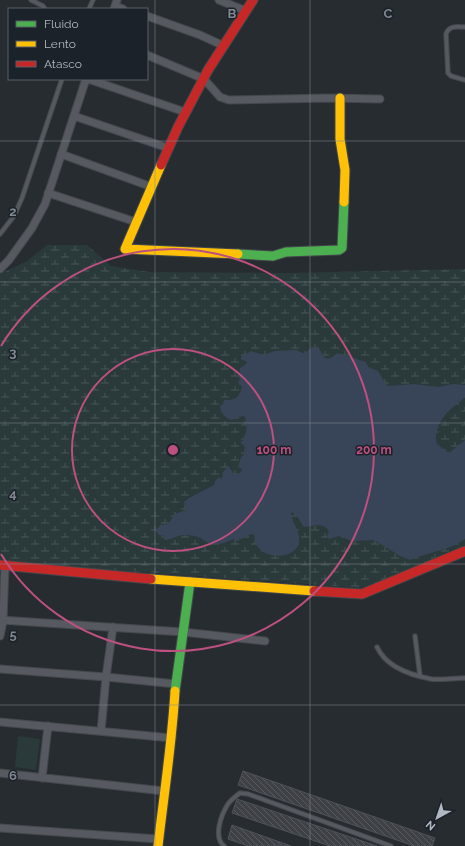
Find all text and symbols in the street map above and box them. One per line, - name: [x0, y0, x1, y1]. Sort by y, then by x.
- text: B: [228, 6, 237, 21]
- text: C: [384, 6, 393, 21]
- legend: [8, 8, 148, 80]
- text: Fluido: [44, 17, 79, 31]
- text: Lento: [44, 37, 76, 51]
- text: Atasco: [44, 57, 82, 71]
- text: 2: [9, 204, 17, 219]
- text: 3: [9, 345, 17, 360]
- centre of rings: [166, 443, 180, 457]
- text: 100 m: [257, 443, 291, 457]
- text: 200 m: [356, 443, 392, 457]
- text: 4: [9, 486, 17, 501]
- text: 5: [9, 627, 17, 642]
- text: 6: [9, 768, 17, 783]
- north arrow: [417, 798, 457, 838]
- text: N: [423, 818, 438, 833]

